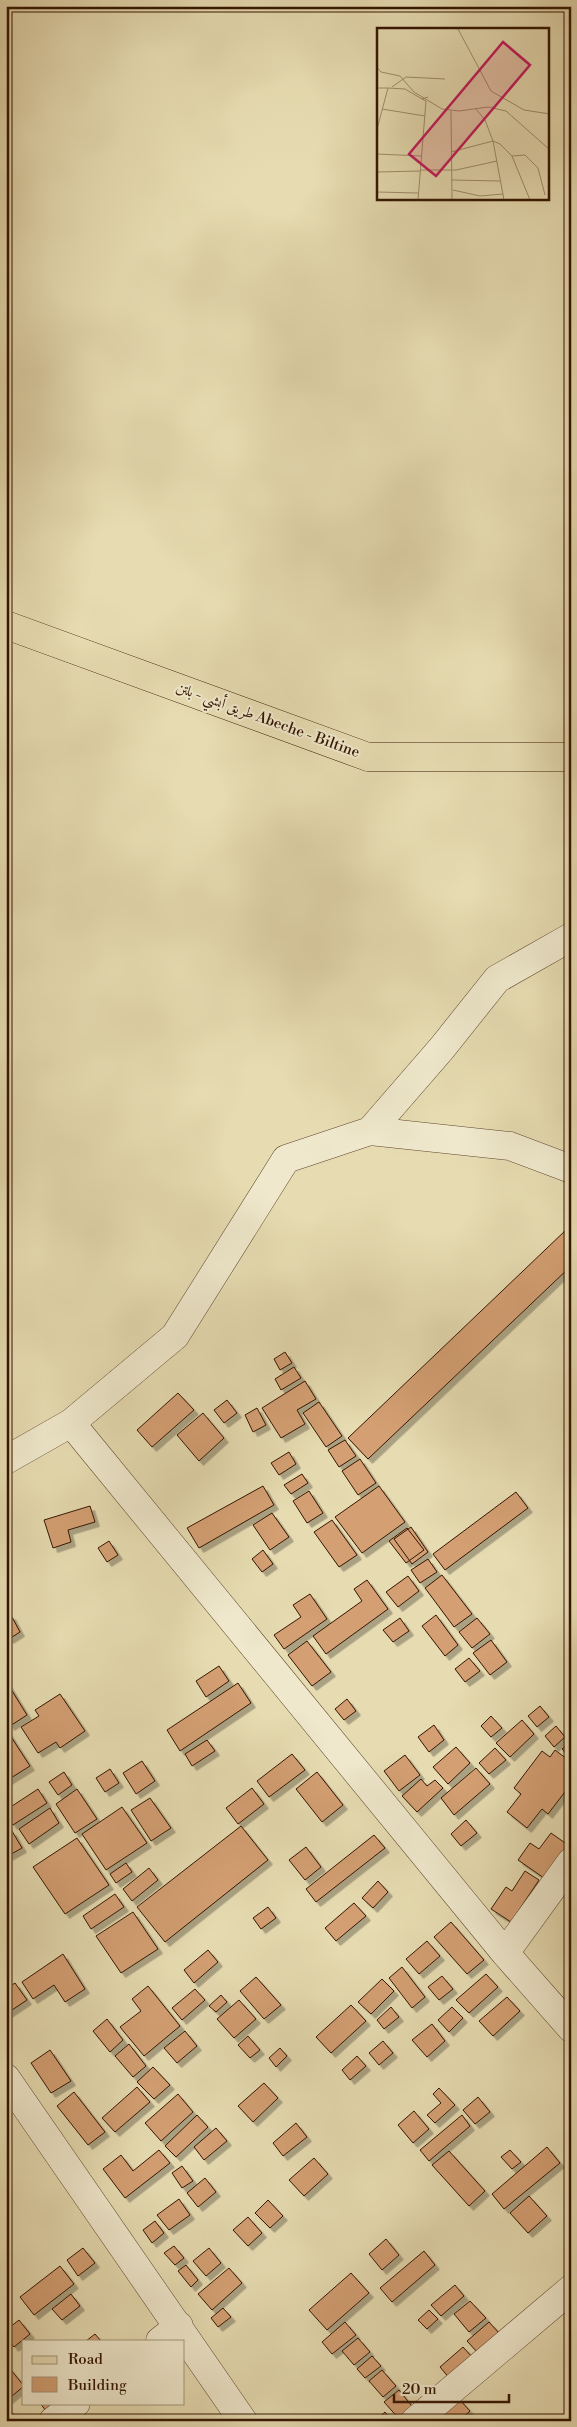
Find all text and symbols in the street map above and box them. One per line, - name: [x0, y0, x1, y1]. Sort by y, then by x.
- inset map: [377, 28, 550, 200]
- street label: طريق أبشي - بلتن Abeche - Biltine: [172, 676, 363, 766]
- legend: [22, 2340, 185, 2404]
- text: Road: [68, 2350, 103, 2369]
- scale bar: [394, 2372, 510, 2404]
- text: Building: [67, 2376, 127, 2395]
- text: 20 m: [402, 2380, 437, 2399]

